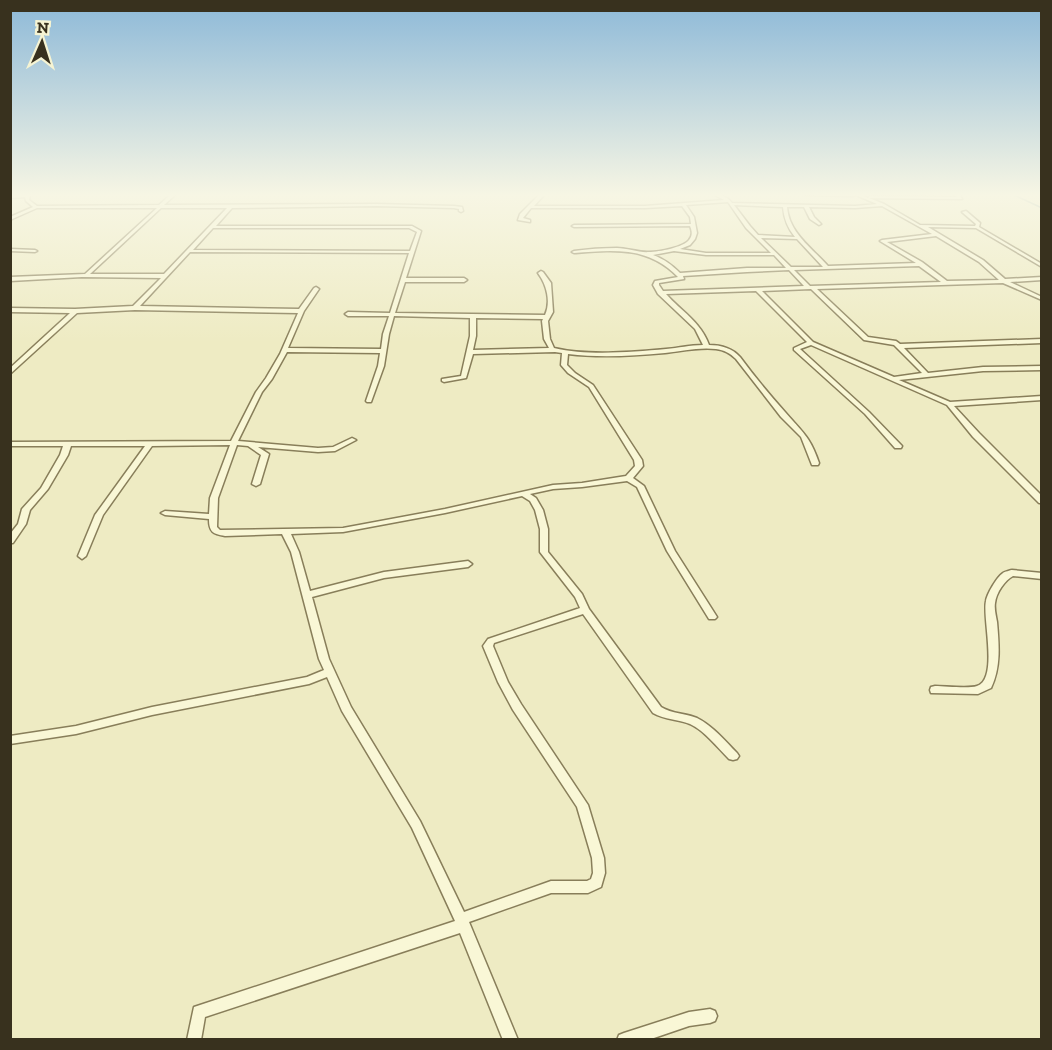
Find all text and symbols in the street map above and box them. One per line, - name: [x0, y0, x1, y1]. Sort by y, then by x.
- north arrow: [12, 12, 72, 72]
- text: N: [36, 18, 49, 37]

